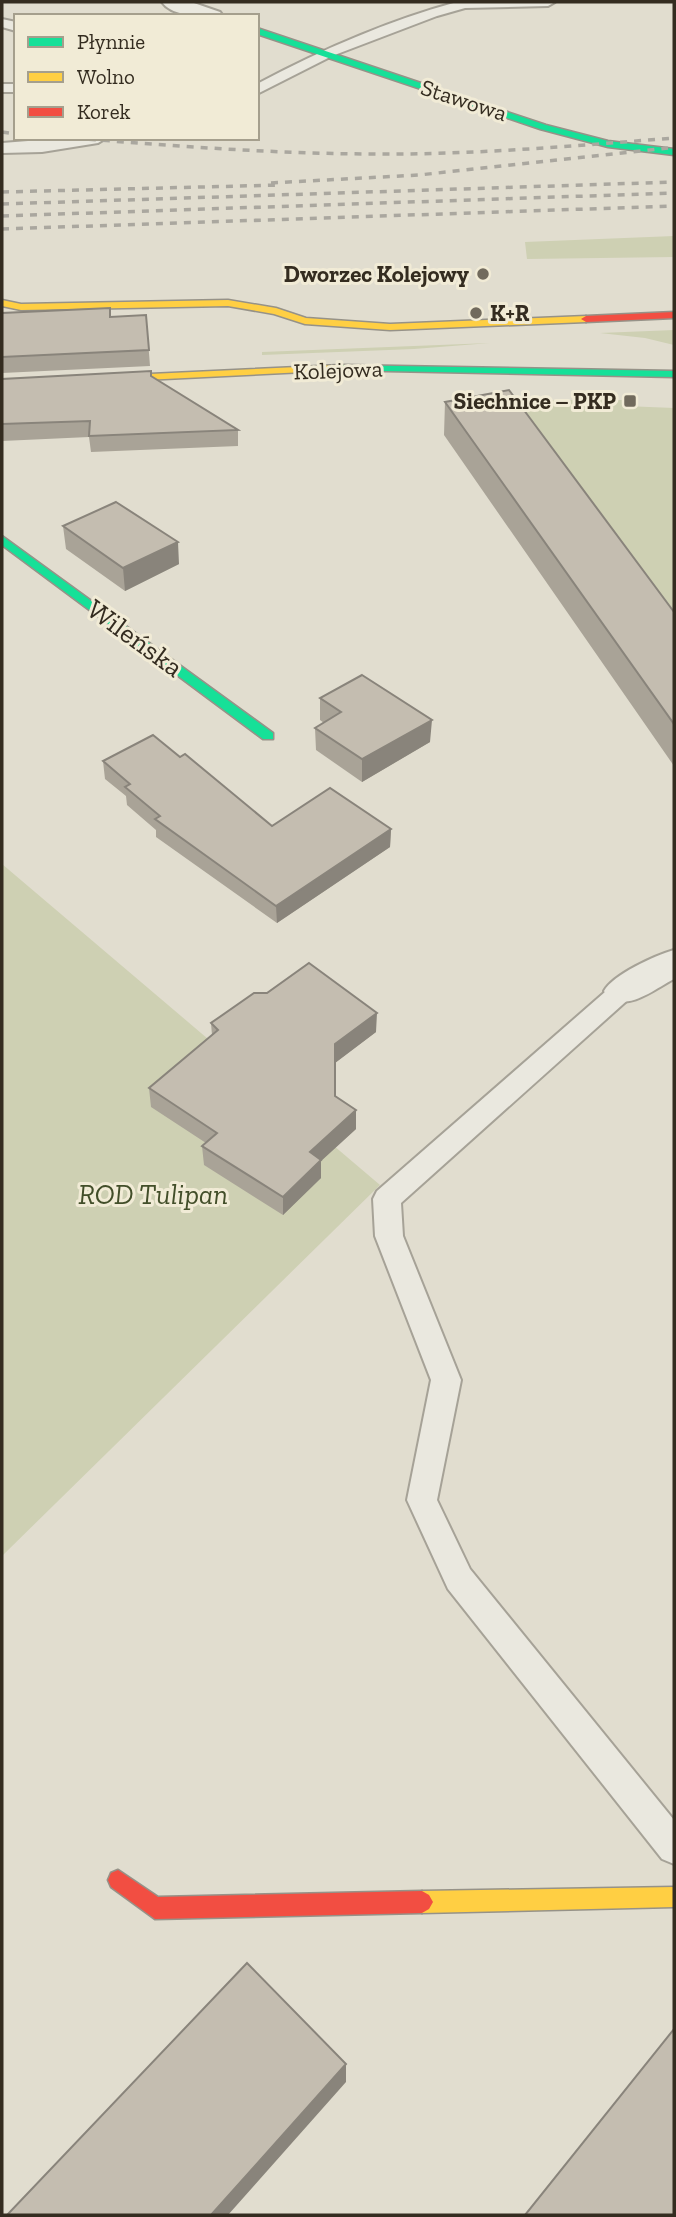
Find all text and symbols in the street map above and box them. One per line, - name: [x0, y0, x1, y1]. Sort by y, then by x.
- legend: [14, 14, 259, 140]
- text: Płynnie: [77, 29, 145, 54]
- text: Wolno: [77, 64, 135, 89]
- street label: Stawowa: [417, 73, 511, 127]
- text: Korek: [77, 99, 131, 124]
- place label: Dworzec Kolejowy: [284, 260, 470, 288]
- marker: Dworzec Kolejowy: [475, 266, 491, 282]
- place label: K+R: [490, 299, 530, 327]
- marker: K+R: [468, 305, 484, 321]
- street label: Kolejowa: [293, 354, 383, 386]
- place label: Siechnice – PKP: [453, 387, 616, 415]
- marker: Siechnice – PKP: [622, 393, 638, 409]
- street label: Wileńska: [81, 592, 190, 684]
- park label: ROD Tulipan: [78, 1178, 228, 1211]

